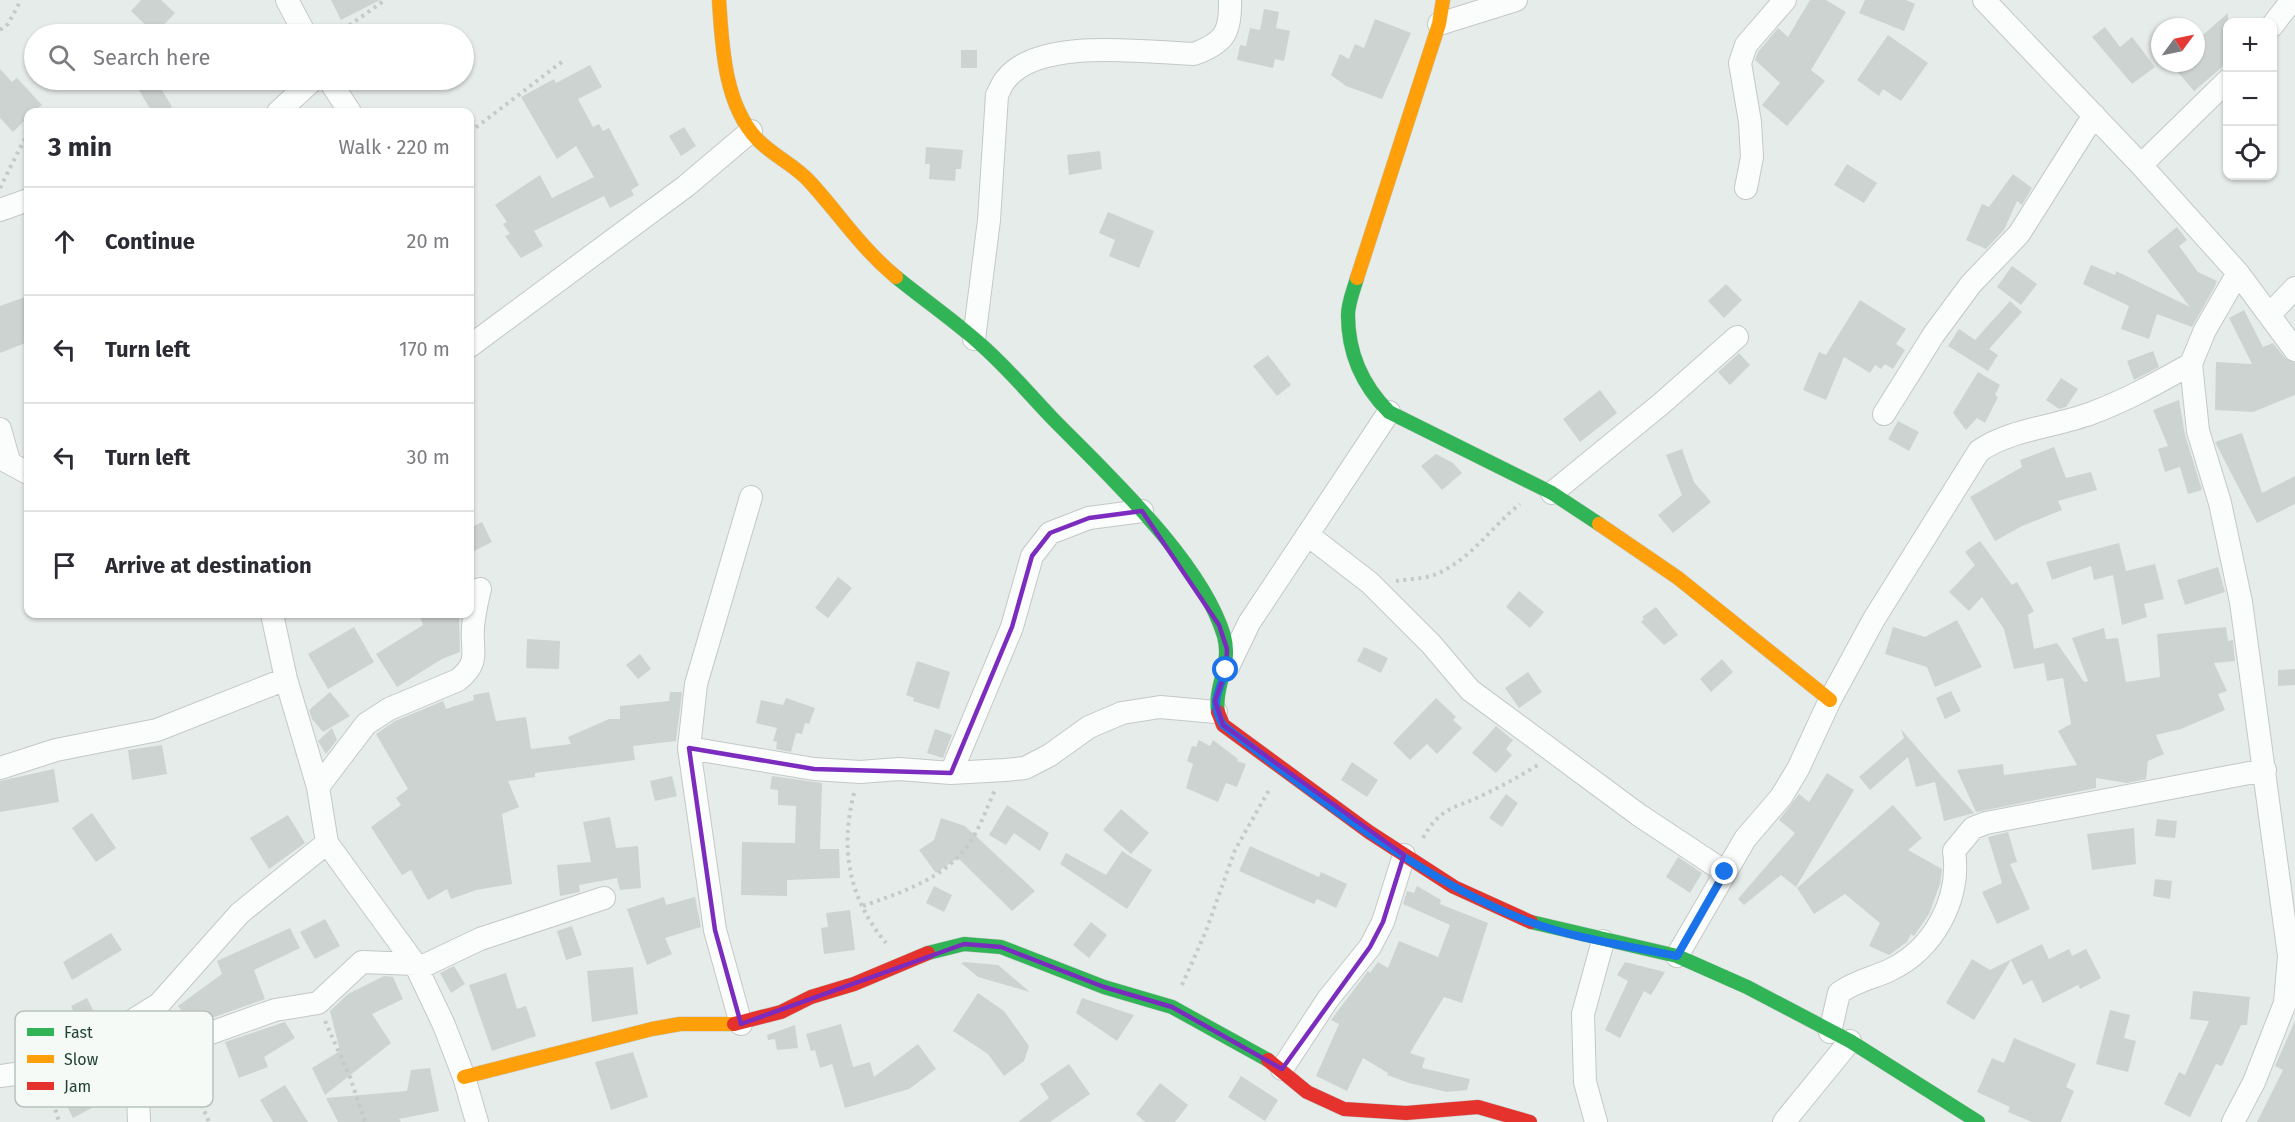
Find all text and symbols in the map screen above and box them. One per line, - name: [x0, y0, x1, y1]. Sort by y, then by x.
- north arrow: [2151, 18, 2205, 72]
- map controls: [2223, 18, 2277, 180]
- button: +: [2223, 18, 2277, 72]
- search box: [24, 24, 474, 90]
- icon: search: [45, 41, 78, 74]
- text: Search here: [93, 44, 211, 71]
- button: −: [2223, 72, 2277, 126]
- button: locate: [2223, 126, 2277, 180]
- text: 3 min: [48, 132, 112, 163]
- text: Walk · 220 m: [339, 135, 450, 159]
- icon: ahead: [48, 225, 81, 258]
- text: Continue: [105, 228, 195, 255]
- text: 20 m: [407, 229, 450, 253]
- icon: left: [48, 333, 81, 366]
- text: Turn left: [105, 336, 190, 363]
- text: 170 m: [399, 337, 450, 361]
- icon: left: [48, 441, 81, 474]
- text: Turn left: [105, 444, 190, 471]
- text: 30 m: [406, 445, 450, 469]
- icon: arrive: [48, 549, 81, 582]
- text: Arrive at destination: [105, 552, 312, 579]
- route start: [1212, 656, 1238, 682]
- route end: [1711, 858, 1737, 884]
- legend: [15, 1011, 213, 1107]
- text: Fast: [64, 1023, 93, 1042]
- text: Slow: [64, 1050, 99, 1069]
- text: Jam: [64, 1077, 91, 1096]

